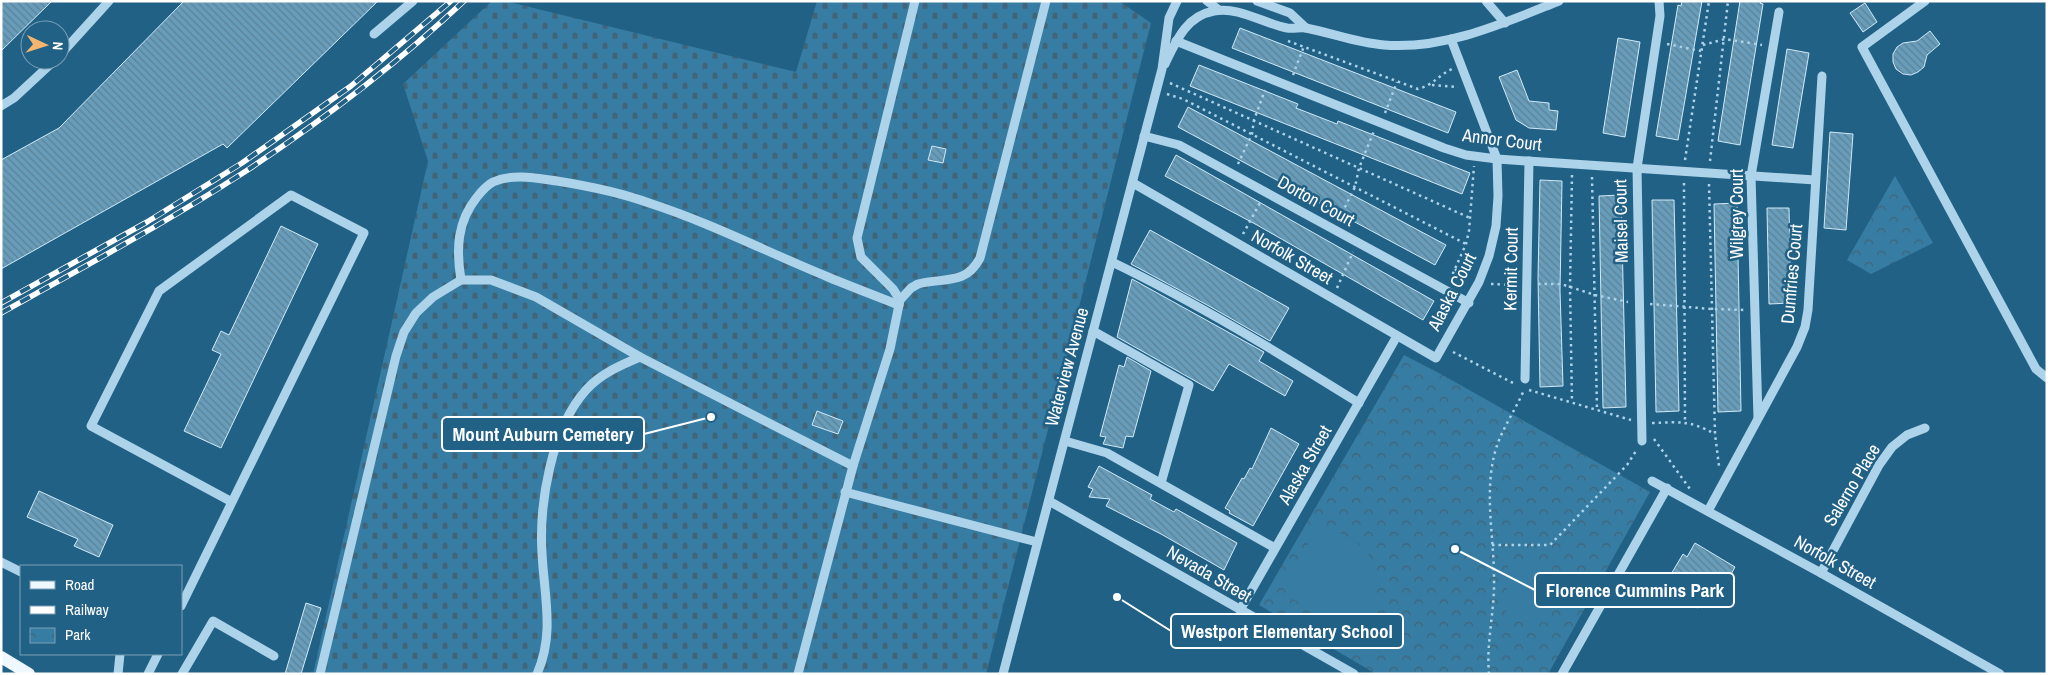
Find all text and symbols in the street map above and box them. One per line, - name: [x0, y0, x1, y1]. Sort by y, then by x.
- north arrow: [20, 20, 70, 70]
- text: N: [49, 41, 67, 51]
- street label: Annor Court: [1460, 122, 1543, 157]
- street label: Dorton Court: [1273, 169, 1359, 232]
- street label: Wilgrey Court: [1724, 169, 1749, 259]
- street label: Maisel Court: [1607, 179, 1634, 263]
- street label: Norfolk Street: [1247, 223, 1338, 290]
- street label: Dumfries Court: [1775, 223, 1808, 325]
- street label: Kermit Court: [1497, 227, 1524, 311]
- street label: Alaska Court: [1421, 248, 1482, 336]
- street label: Waterview Avenue: [1039, 305, 1094, 429]
- callout: Mount Auburn Cemetery: [442, 417, 644, 451]
- street label: Alaska Street: [1271, 420, 1337, 510]
- text: Mount Auburn Cemetery: [452, 421, 634, 447]
- street label: Salerno Place: [1817, 439, 1886, 531]
- street label: Norfolk Street: [1790, 529, 1881, 594]
- street label: Nevada Street: [1162, 539, 1256, 608]
- legend: [20, 565, 182, 655]
- callout: Florence Cummins Park: [1535, 573, 1734, 607]
- text: Road: [65, 574, 94, 595]
- text: Florence Cummins Park: [1546, 577, 1725, 603]
- text: Railway: [65, 599, 110, 620]
- callout: Westport Elementary School: [1171, 614, 1403, 648]
- text: Westport Elementary School: [1181, 618, 1393, 644]
- text: Park: [65, 624, 91, 645]

